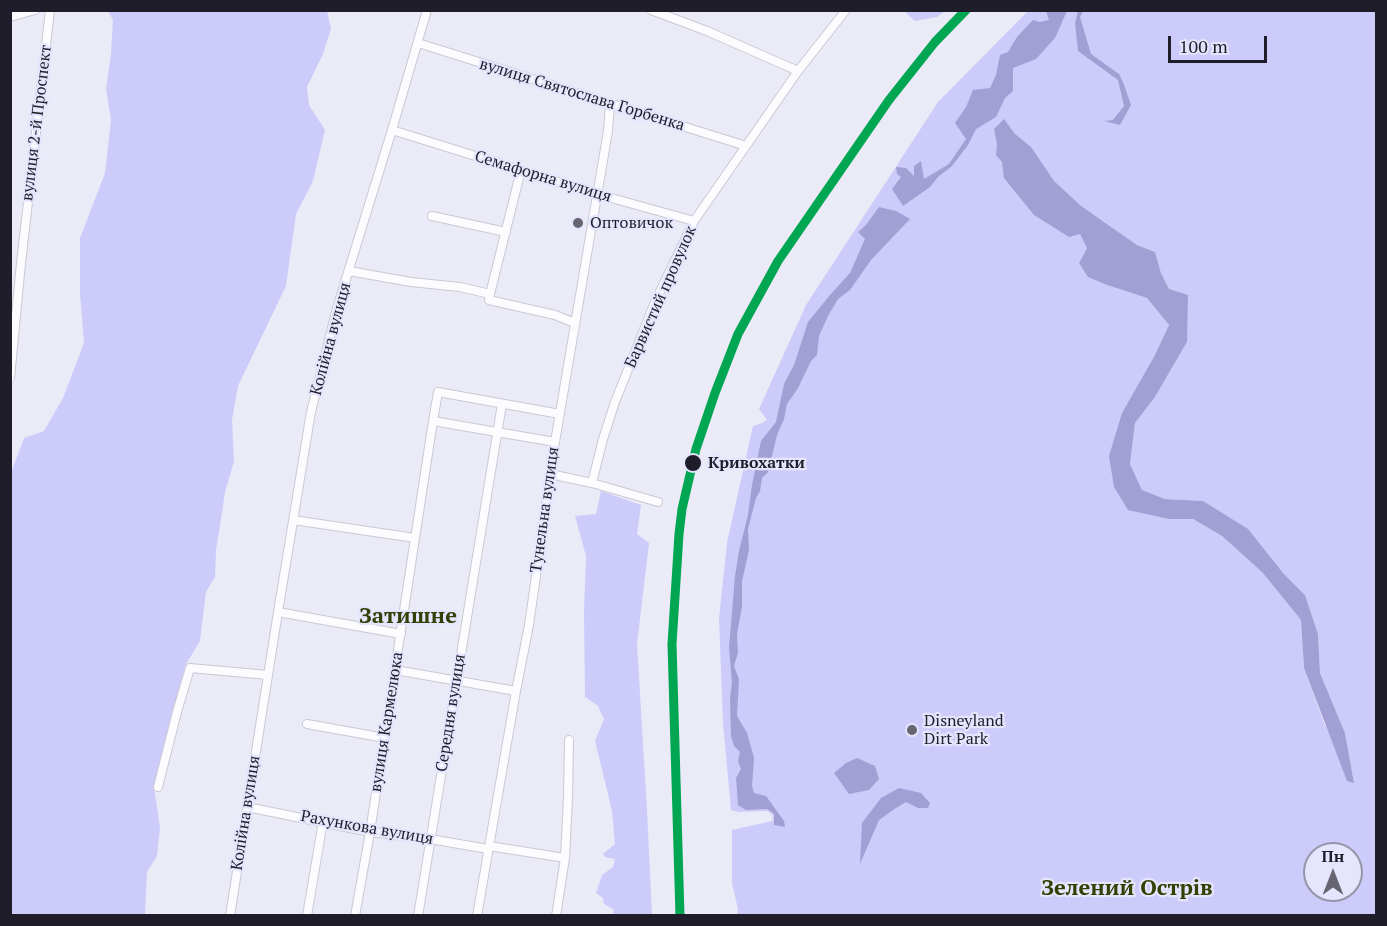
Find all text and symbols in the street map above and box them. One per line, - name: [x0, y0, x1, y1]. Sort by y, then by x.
- scale bar: [1171, 24, 1270, 62]
- text: 100 m: [1179, 34, 1228, 58]
- street label: вулиця 2-й Проспект: [18, 44, 56, 202]
- street label: вулиця Святослава Горбенка: [477, 55, 687, 135]
- street label: Семафорна вулиця: [472, 147, 614, 207]
- place label: Оптовичок: [590, 213, 673, 233]
- marker: Оптовичок: [571, 216, 585, 230]
- street label: Барвистий провулок: [621, 223, 701, 371]
- street label: Колійна вулиця: [307, 280, 355, 398]
- street label: Тунельна вулиця: [527, 446, 563, 574]
- marker: Кривохатки: [683, 453, 703, 473]
- place label: Кривохатки: [708, 453, 805, 473]
- district label: Затишне: [359, 604, 457, 630]
- street label: вулиця Кармелюка: [366, 650, 408, 794]
- street label: Середня вулиця: [432, 653, 470, 773]
- place label: Disneyland Dirt Park: [924, 711, 1004, 749]
- marker: Disneyland Dirt Park: [905, 723, 919, 737]
- street label: Колійна вулиця: [227, 754, 265, 872]
- street label: Рахункова вулиця: [299, 807, 435, 849]
- north arrow: [1303, 842, 1363, 902]
- text: Пн: [1322, 845, 1344, 867]
- district label: Зелений Острів: [1041, 876, 1213, 902]

